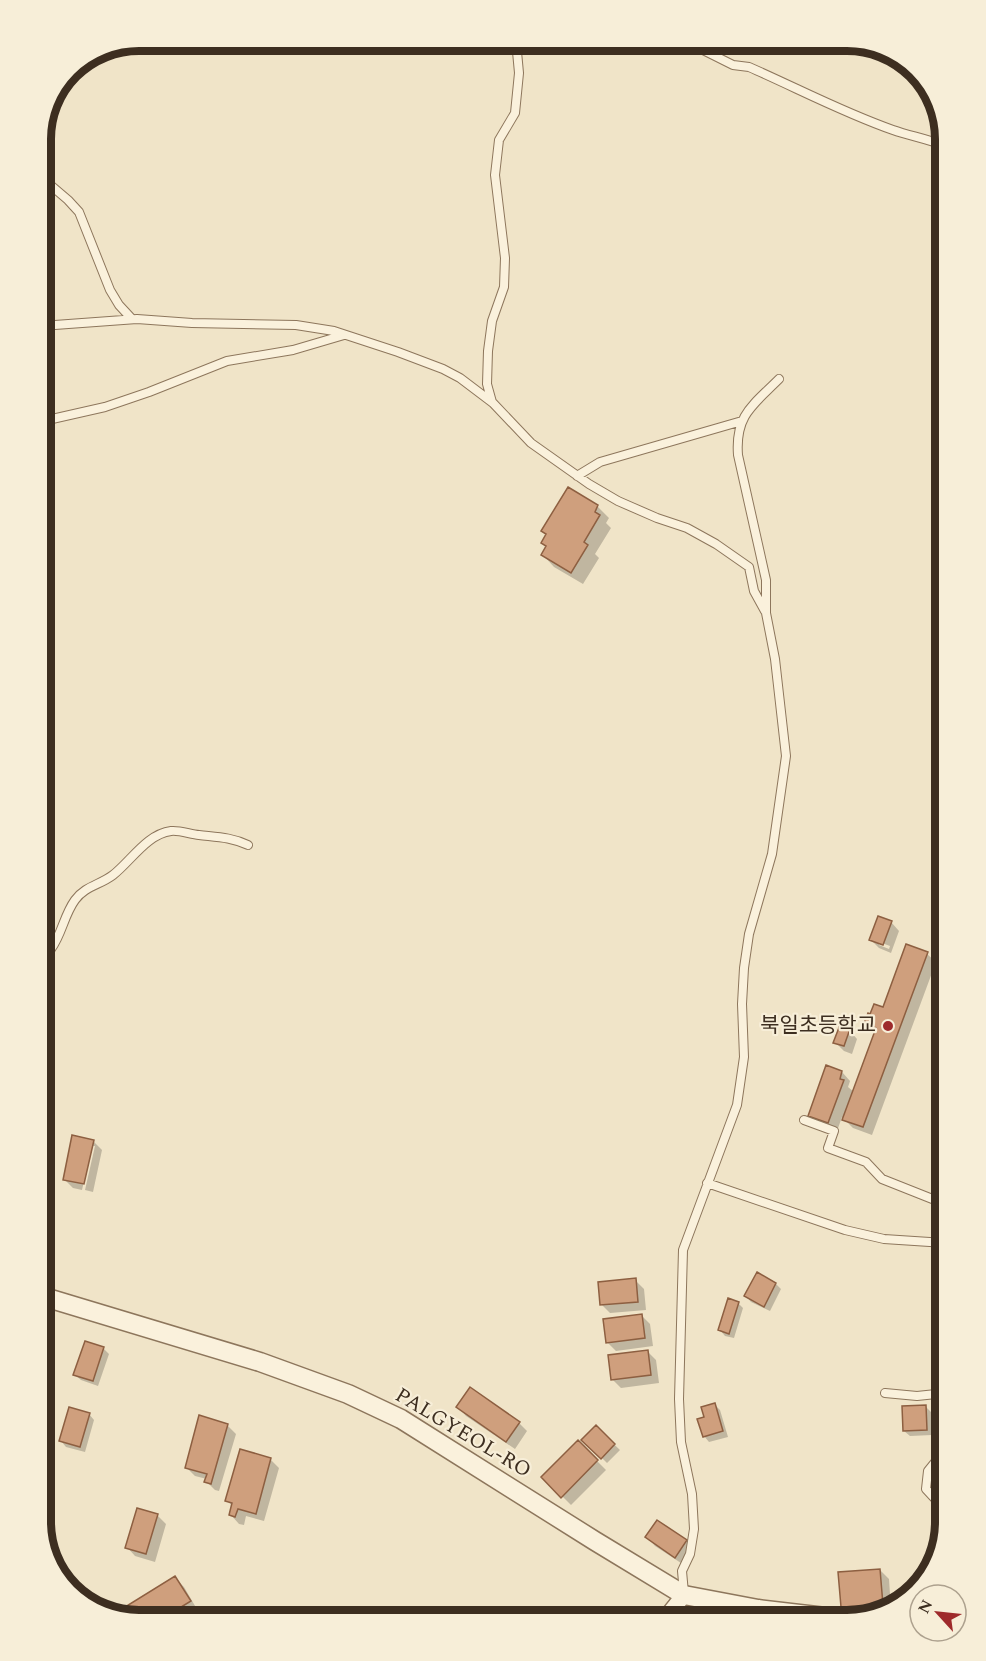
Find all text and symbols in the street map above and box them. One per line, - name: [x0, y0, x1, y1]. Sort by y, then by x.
- place label: 북일초등학교: [760, 1010, 876, 1042]
- marker: 북일초등학교: [881, 1019, 895, 1033]
- street label: PALGYEOL-RO: [389, 1380, 537, 1486]
- north arrow: [908, 1583, 968, 1643]
- text: N: [912, 1595, 939, 1618]

